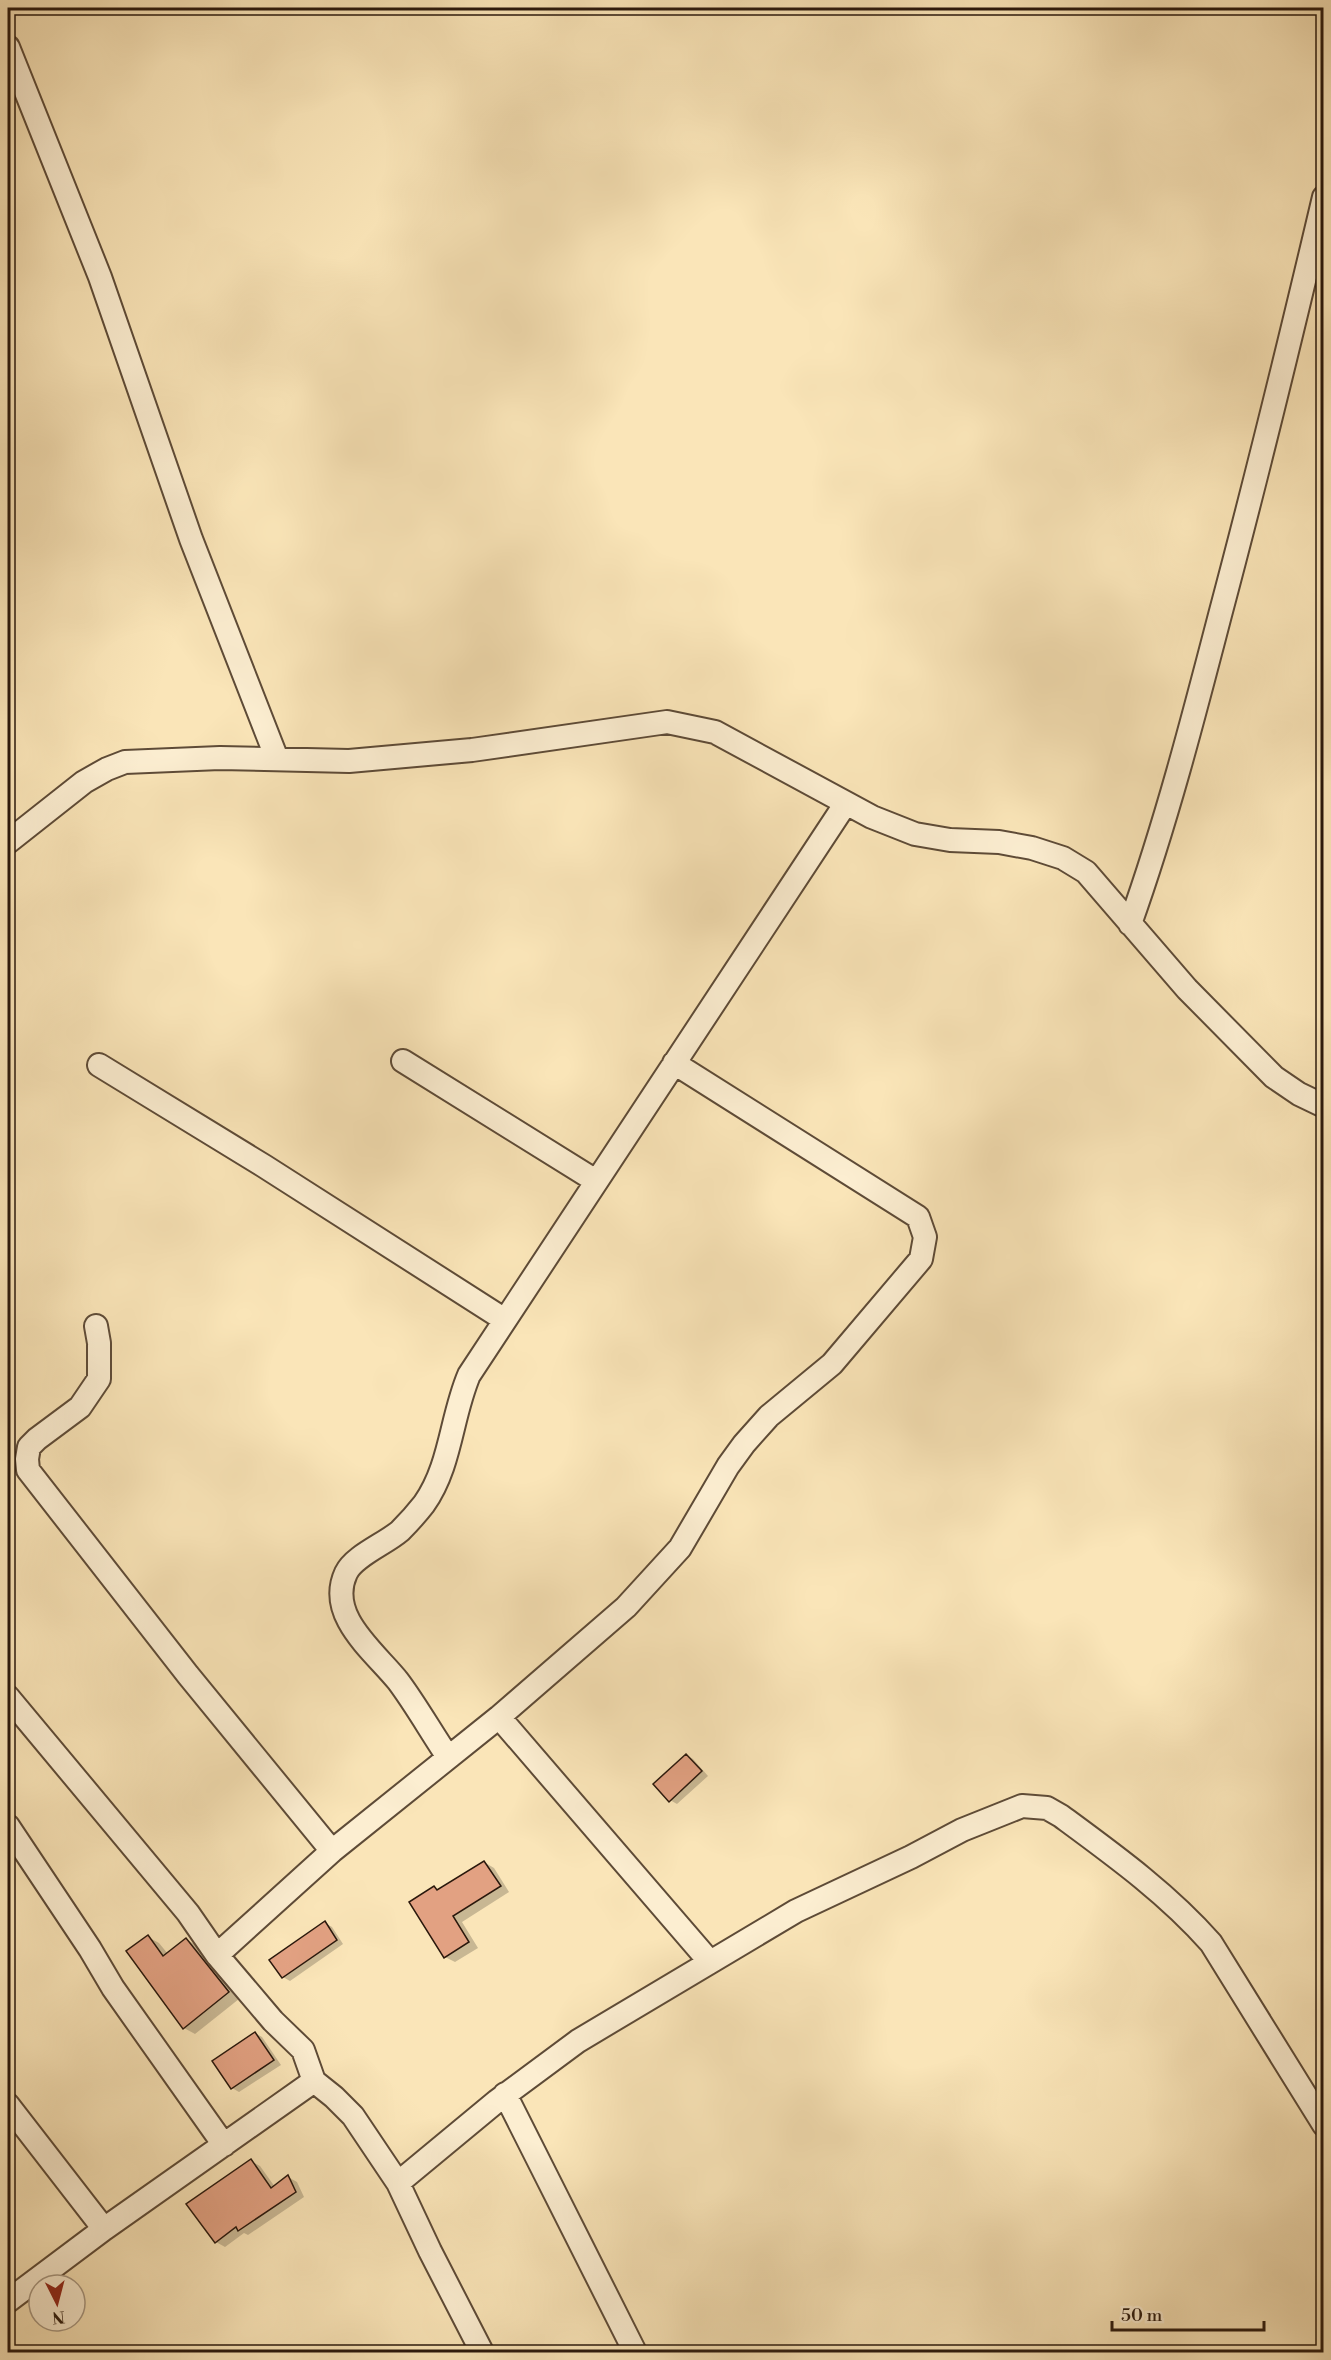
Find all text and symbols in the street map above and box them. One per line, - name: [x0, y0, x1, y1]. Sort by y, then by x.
- north arrow: [27, 2273, 87, 2333]
- scale bar: [1112, 2294, 1264, 2332]
- text: 50 m: [1121, 2304, 1163, 2327]
- text: N: [51, 2306, 66, 2328]

